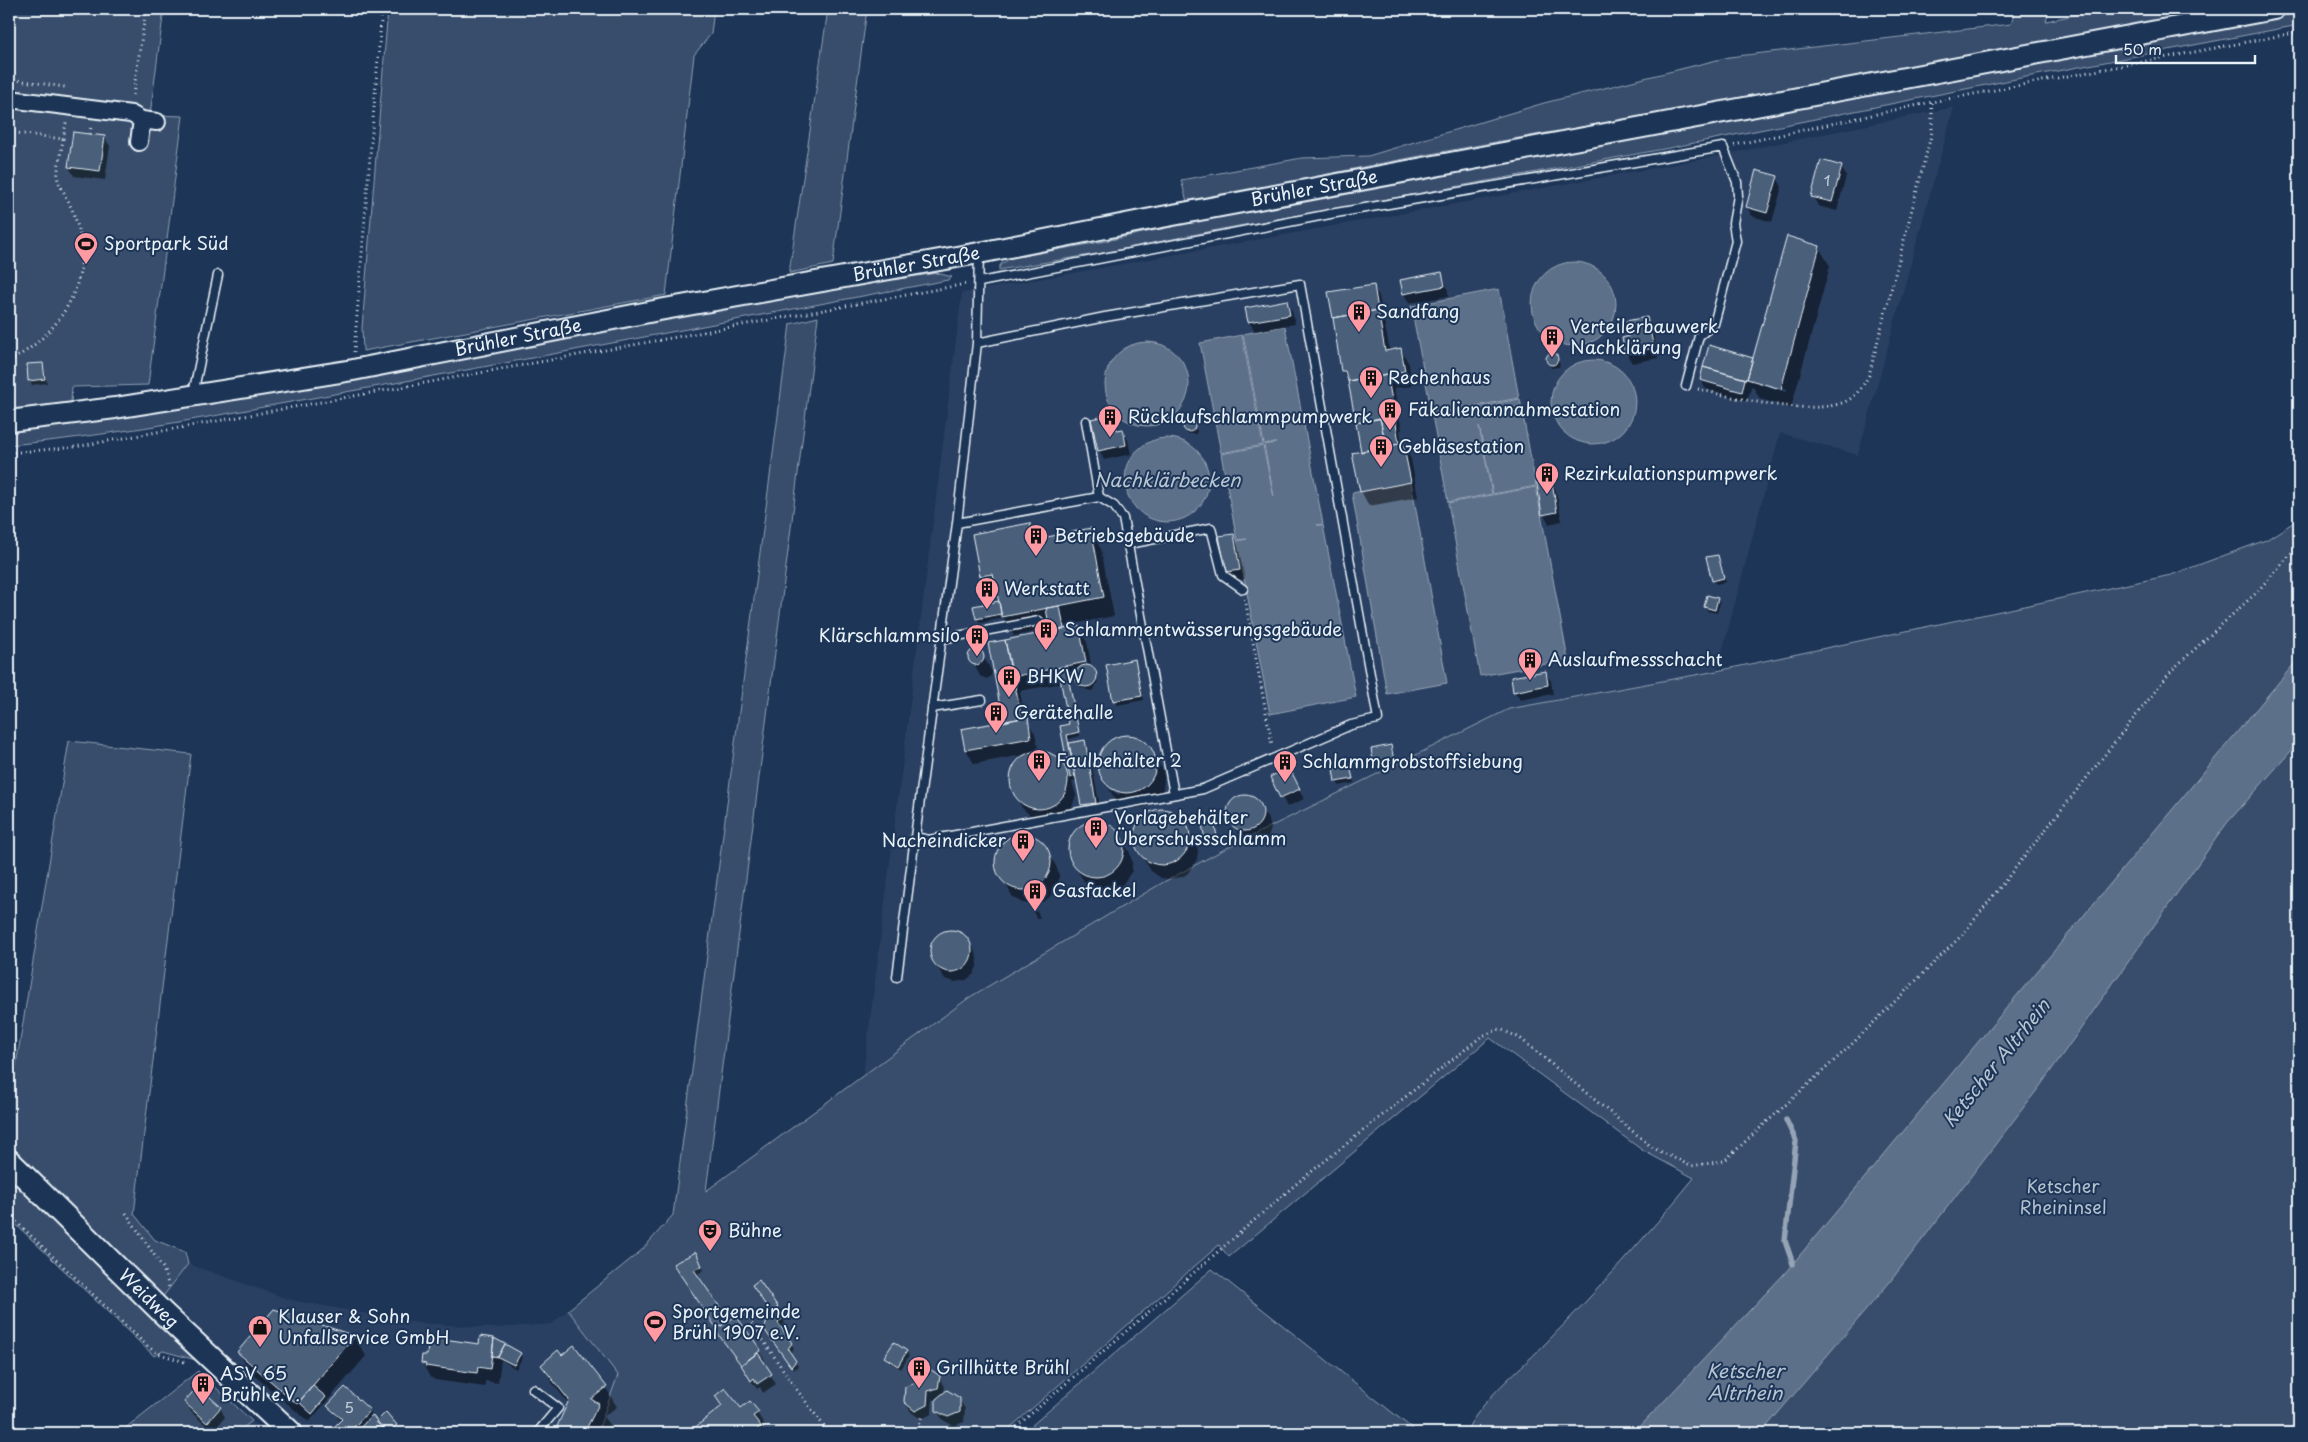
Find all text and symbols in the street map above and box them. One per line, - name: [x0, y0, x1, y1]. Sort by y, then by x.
- scale bar: [2116, 32, 2254, 64]
- text: 50 m: [2123, 37, 2162, 60]
- street label: Brühler Straße: [1248, 162, 1380, 212]
- house number: 1: [1824, 168, 1830, 191]
- place label: Sportpark Süd: [104, 229, 229, 256]
- sports icon: Sportpark Süd: [73, 231, 99, 265]
- street label: Brühler Straße: [850, 238, 982, 287]
- place label: Sandfang: [1376, 297, 1459, 324]
- building icon: Sandfang: [1346, 299, 1372, 333]
- street label: Brühler Straße: [452, 311, 583, 362]
- place label: Verteilerbauwerk Nachklärung: [1570, 312, 1719, 360]
- building icon: Verteilerbauwerk Nachklärung: [1539, 324, 1565, 358]
- place label: Rechenhaus: [1388, 363, 1490, 390]
- building icon: Rechenhaus: [1358, 365, 1384, 399]
- place label: Fäkalienannahmestation: [1408, 395, 1620, 422]
- building icon: Fäkalienannahmestation: [1377, 397, 1403, 431]
- place label: Rücklaufschlammpumpwerk: [1128, 402, 1372, 429]
- building icon: Rücklaufschlammpumpwerk: [1097, 404, 1123, 438]
- place label: Gebläsestation: [1398, 432, 1524, 459]
- building icon: Gebläsestation: [1368, 434, 1394, 468]
- place label: Rezirkulationspumpwerk: [1564, 459, 1778, 486]
- building icon: Rezirkulationspumpwerk: [1534, 461, 1560, 495]
- water label: Nachklärbecken: [1094, 465, 1242, 493]
- place label: Betriebsgebäude: [1054, 521, 1195, 548]
- building icon: Betriebsgebäude: [1023, 523, 1049, 557]
- place label: Werkstatt: [1004, 574, 1090, 601]
- building icon: Werkstatt: [974, 576, 1000, 610]
- place label: Schlammentwässerungsgebäude: [1064, 615, 1342, 642]
- building icon: Schlammentwässerungsgebäude: [1033, 617, 1059, 651]
- place label: Klärschlammsilo: [819, 621, 960, 648]
- building icon: Klärschlammsilo: [964, 623, 990, 657]
- place label: Auslaufmessschacht: [1548, 645, 1723, 672]
- building icon: Auslaufmessschacht: [1517, 647, 1543, 681]
- place label: BHKW: [1026, 662, 1084, 689]
- building icon: BHKW: [996, 664, 1022, 698]
- place label: Gerätehalle: [1014, 698, 1114, 725]
- building icon: Gerätehalle: [983, 700, 1009, 734]
- place label: Faulbehälter 2: [1056, 746, 1182, 773]
- place label: Schlammgrobstoffsiebung: [1302, 747, 1523, 774]
- building icon: Faulbehälter 2: [1026, 748, 1052, 782]
- building icon: Schlammgrobstoffsiebung: [1272, 749, 1298, 783]
- place label: Vorlagebehälter Überschussschlamm: [1114, 803, 1286, 851]
- building icon: Vorlagebehälter Überschussschlamm: [1083, 815, 1109, 849]
- place label: Nacheindicker: [881, 826, 1007, 853]
- building icon: Nacheindicker: [1010, 828, 1036, 862]
- place label: Gasfackel: [1052, 876, 1136, 903]
- building icon: Gasfackel: [1022, 878, 1048, 912]
- water label: Ketscher Altrhein: [1935, 991, 2056, 1133]
- park label: Ketscher Rheininsel: [2019, 1172, 2107, 1220]
- place label: Bühne: [728, 1216, 782, 1243]
- theatre icon: Bühne: [697, 1218, 723, 1252]
- street label: Weidweg: [113, 1261, 186, 1334]
- place label: Sportgemeinde Brühl 1907 e.V.: [672, 1297, 801, 1345]
- place label: Klauser & Sohn Unfallservice GmbH: [278, 1302, 449, 1350]
- sports icon: Sportgemeinde Brühl 1907 e.V.: [642, 1309, 668, 1343]
- shop icon: Klauser & Sohn Unfallservice GmbH: [247, 1314, 273, 1348]
- place label: Grillhütte Brühl: [936, 1353, 1070, 1380]
- building icon: Grillhütte Brühl: [906, 1355, 932, 1389]
- water label: Ketscher Altrhein: [1706, 1356, 1787, 1406]
- place label: ASV 65 Brühl e.V.: [220, 1359, 300, 1407]
- building icon: ASV 65 Brühl e.V.: [190, 1371, 216, 1405]
- house number: 5: [344, 1395, 354, 1418]

